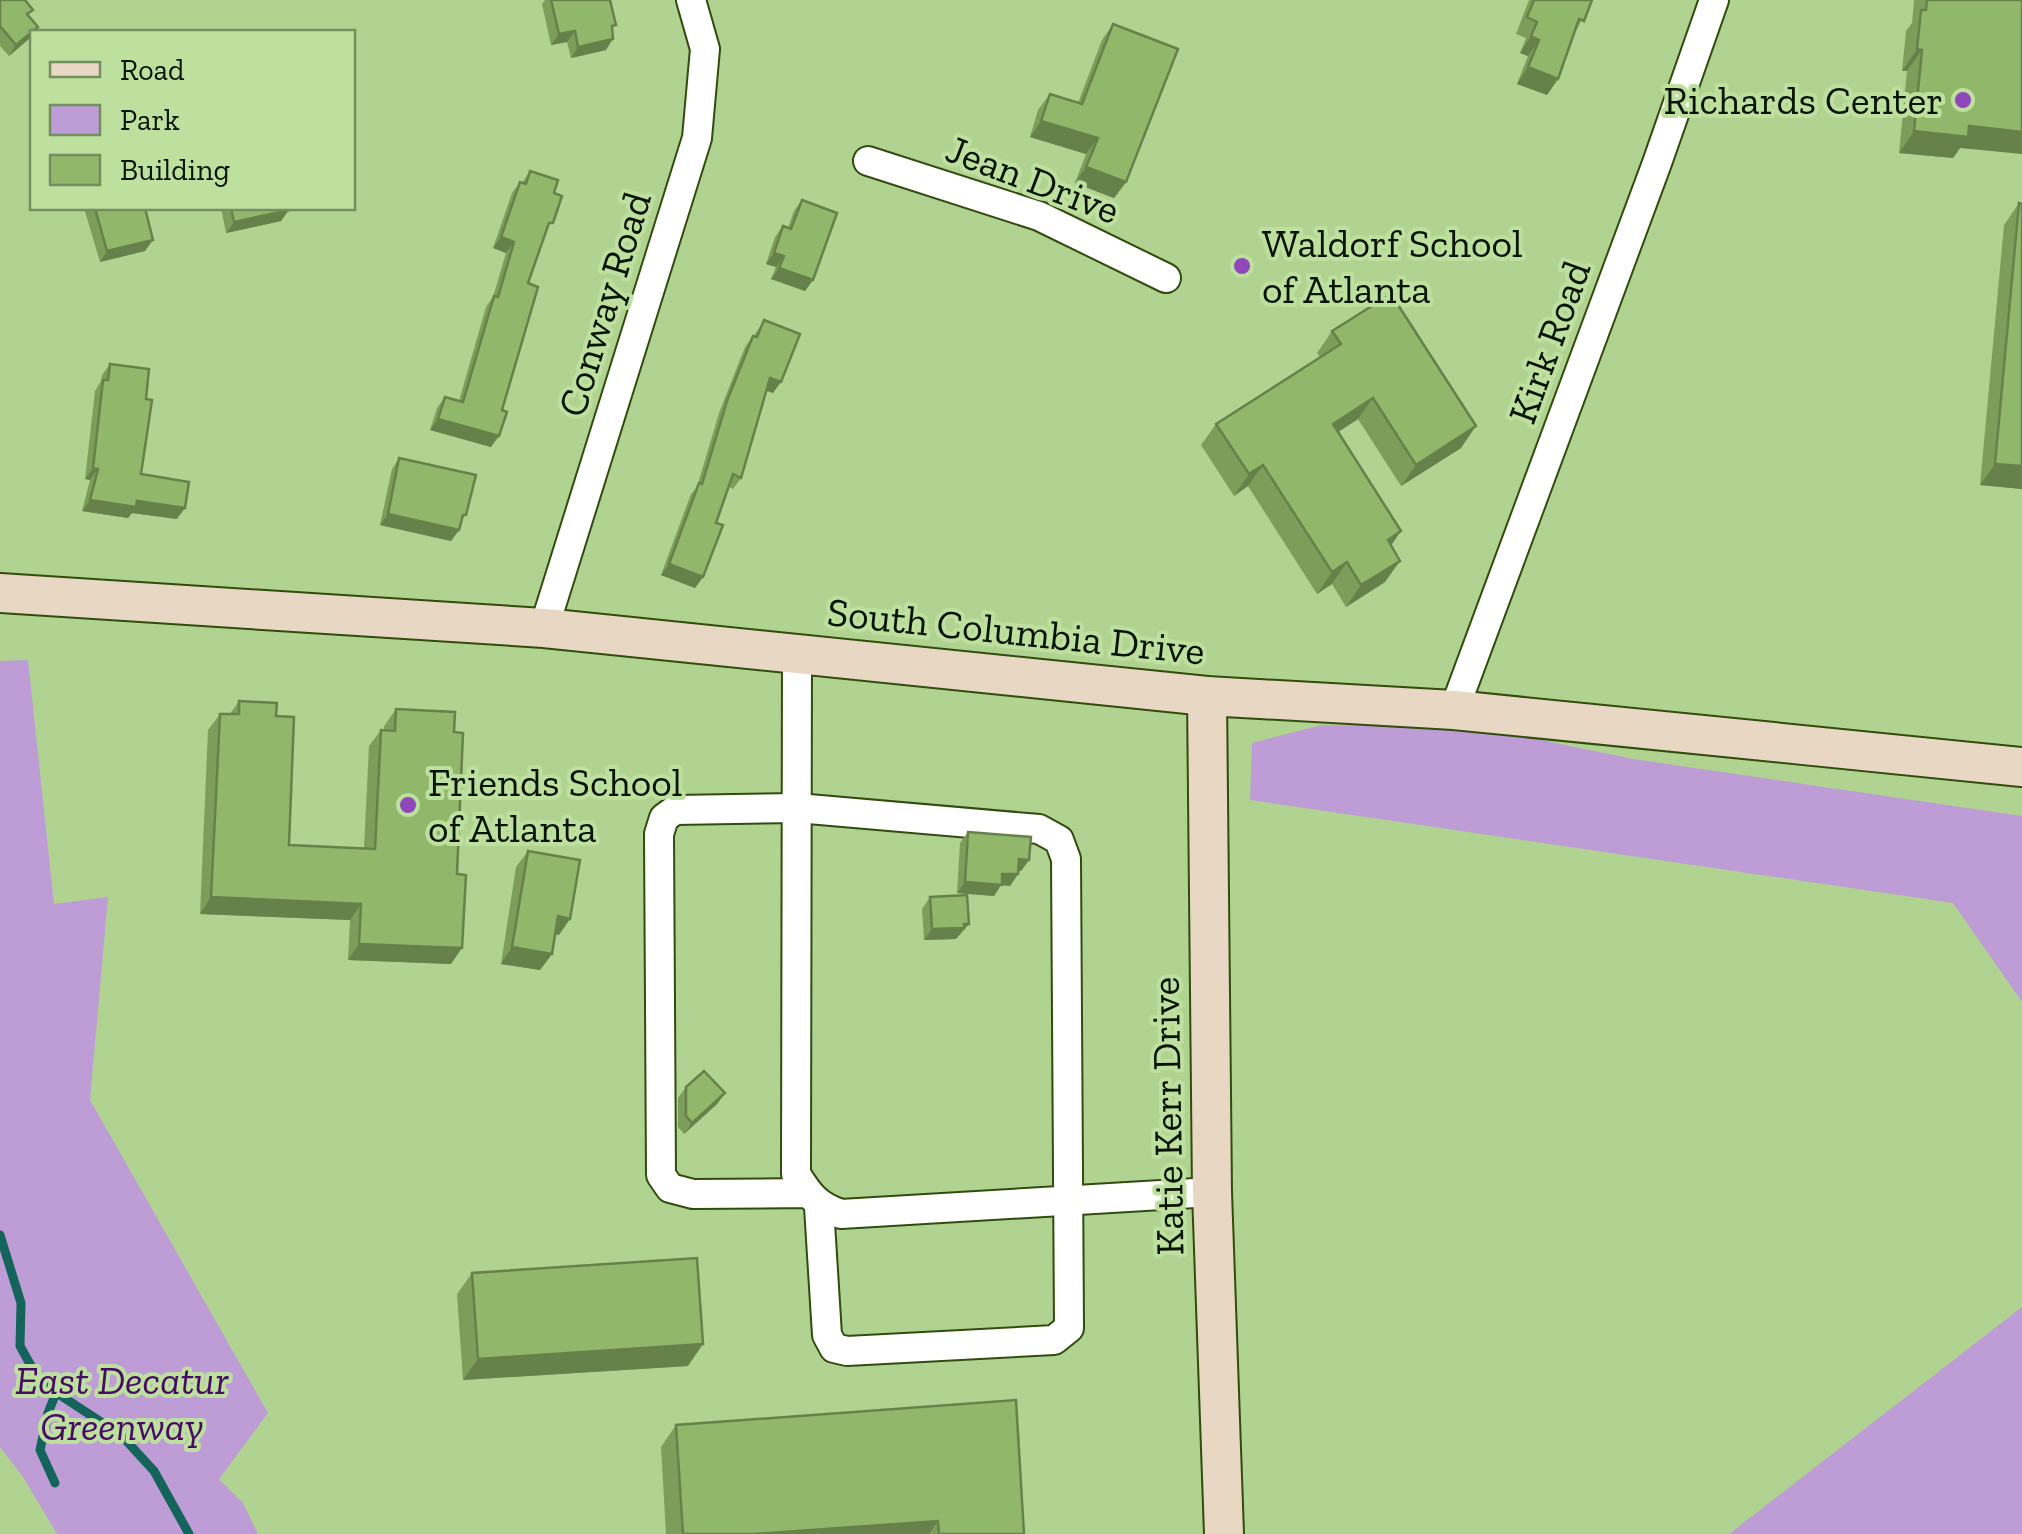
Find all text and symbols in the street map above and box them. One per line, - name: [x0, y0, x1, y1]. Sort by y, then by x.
- legend: [30, 30, 355, 210]
- text: Road: [120, 52, 185, 88]
- place label: Richards Center: [1664, 76, 1943, 124]
- marker: Richards Center: [1952, 89, 1974, 111]
- text: Park: [120, 102, 180, 138]
- street label: Jean Drive: [940, 124, 1126, 234]
- text: Building: [120, 152, 230, 188]
- street label: Conway Road: [547, 186, 661, 422]
- place label: Waldorf School of Atlanta: [1262, 219, 1523, 313]
- street label: Kirk Road: [1497, 254, 1601, 430]
- marker: Waldorf School of Atlanta: [1231, 255, 1253, 277]
- street label: South Columbia Drive: [825, 587, 1207, 675]
- place label: Friends School of Atlanta: [428, 758, 682, 852]
- marker: Friends School of Atlanta: [397, 794, 419, 816]
- street label: Katie Kerr Drive: [1141, 976, 1193, 1256]
- park label: East Decatur Greenway: [15, 1356, 229, 1450]

